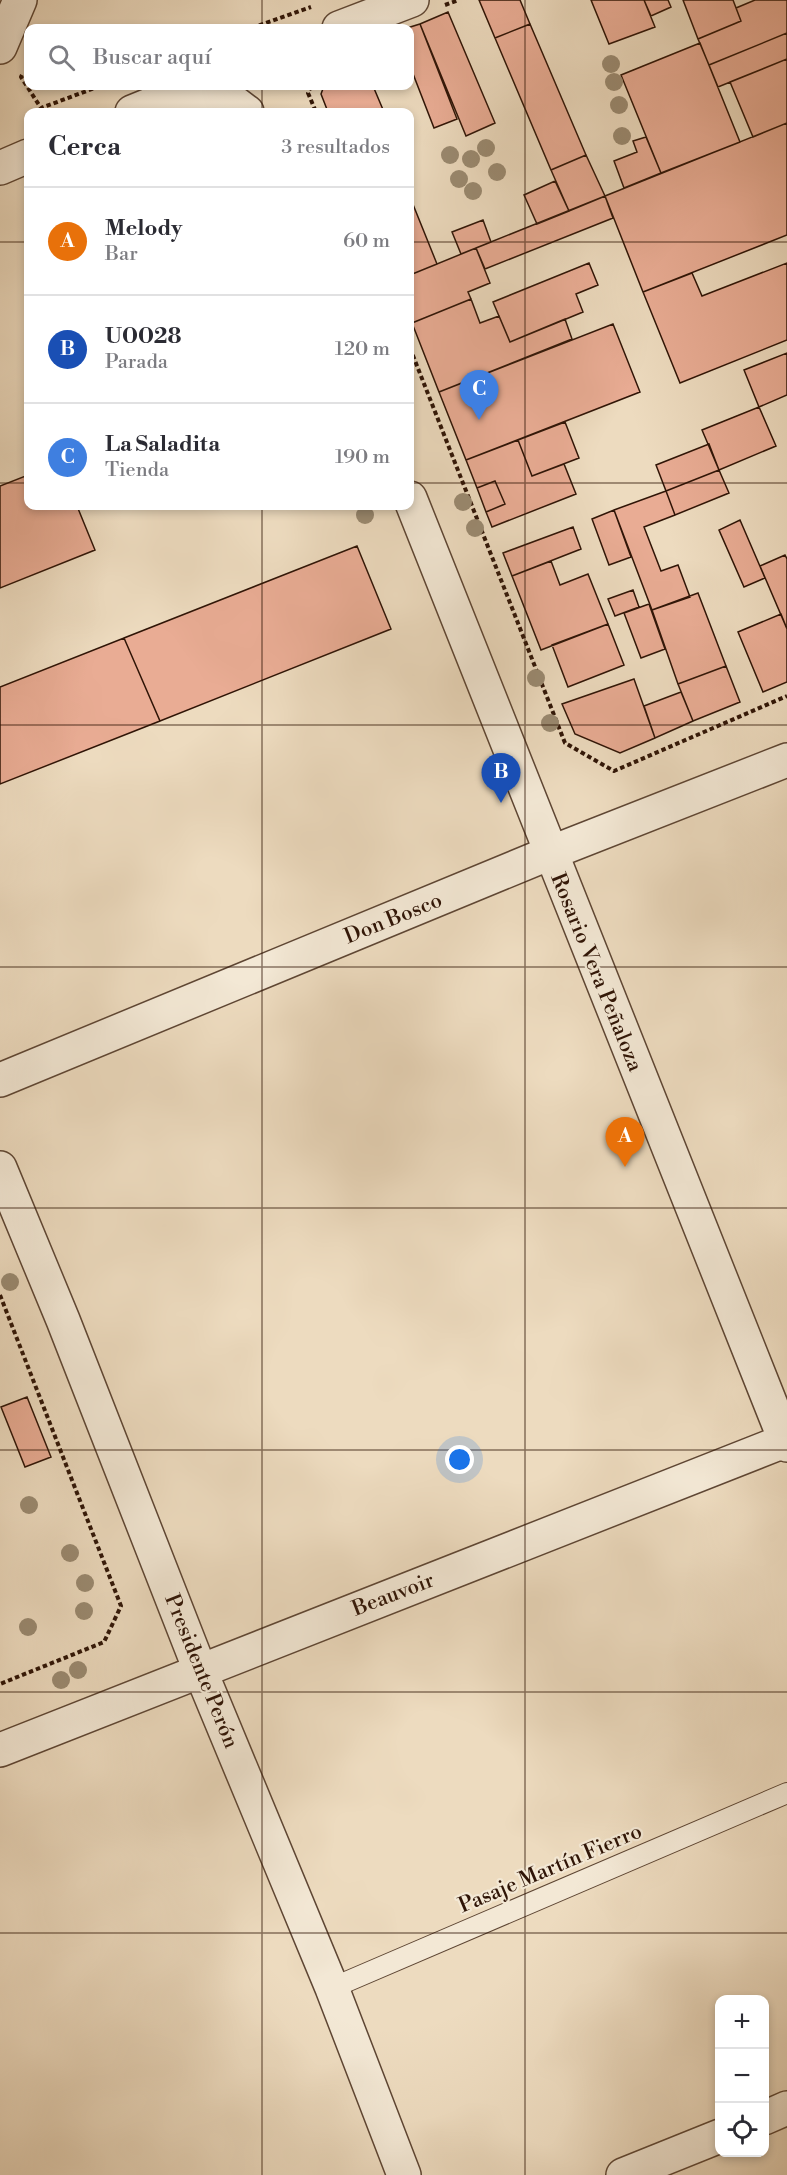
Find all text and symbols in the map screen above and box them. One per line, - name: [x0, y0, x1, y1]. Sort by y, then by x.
- search box: [24, 24, 414, 90]
- icon: search: [45, 41, 78, 74]
- text: Buscar aquí: [93, 44, 211, 71]
- text: Cerca: [48, 131, 121, 163]
- text: 3 resultados: [281, 135, 390, 160]
- text: Melody: [105, 215, 182, 242]
- text: A: [60, 229, 75, 254]
- text: 60 m: [343, 229, 390, 254]
- text: Bar: [105, 242, 138, 267]
- text: U0028: [105, 323, 182, 350]
- text: B: [60, 337, 75, 362]
- text: 120 m: [335, 337, 390, 362]
- text: Parada: [105, 350, 168, 375]
- pin: C: [460, 370, 498, 420]
- text: La Saladita: [105, 431, 220, 458]
- text: C: [60, 445, 75, 470]
- text: 190 m: [335, 445, 390, 470]
- text: Tienda: [105, 458, 169, 483]
- pin: B: [482, 754, 520, 803]
- street label: Rosario Vera Peñaloza: [544, 869, 648, 1076]
- street label: Don Bosco: [341, 888, 446, 950]
- pin: A: [606, 1118, 644, 1167]
- your location: [445, 1445, 474, 1474]
- street label: Beauvoir: [348, 1567, 438, 1623]
- street label: Presidente Perón: [158, 1590, 244, 1753]
- street label: Pasaje Martín Fierro: [455, 1819, 646, 1919]
- map controls: [715, 1995, 769, 2157]
- button: +: [715, 1995, 769, 2049]
- button: −: [715, 2049, 769, 2103]
- button: locate: [715, 2103, 769, 2157]

